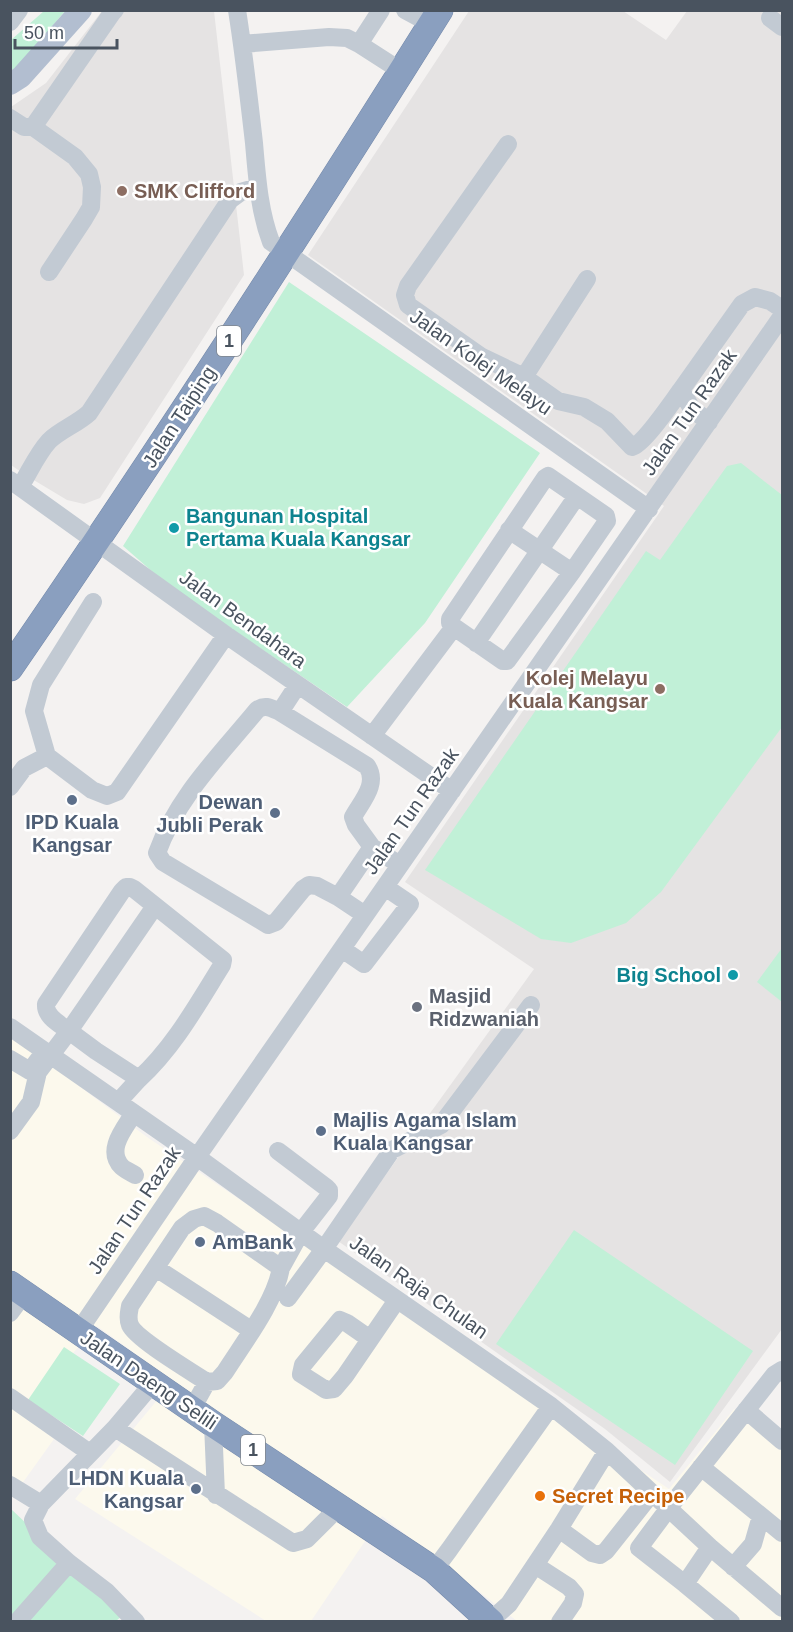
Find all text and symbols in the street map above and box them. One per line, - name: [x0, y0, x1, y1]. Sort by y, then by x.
- scale bar: [15, 12, 117, 50]
- text: 50 m: [24, 23, 64, 43]
- place label: SMK Clifford: [134, 180, 255, 202]
- marker: SMK Clifford: [115, 184, 129, 198]
- street label: Jalan Kolej Melayu: [406, 305, 556, 419]
- road number: 1: [217, 326, 241, 356]
- street label: Jalan Tun Razak: [637, 344, 741, 479]
- street label: Jalan Taiping: [138, 362, 220, 472]
- place label: Bangunan Hospital Pertama Kuala Kangsar: [186, 505, 411, 550]
- marker: Bangunan Hospital Pertama Kuala Kangsar: [167, 521, 181, 535]
- street label: Jalan Bendahara: [175, 566, 311, 673]
- place label: Kolej Melayu Kuala Kangsar: [508, 667, 648, 712]
- marker: Kolej Melayu Kuala Kangsar: [653, 682, 667, 696]
- street label: Jalan Tun Razak: [359, 743, 463, 878]
- place label: Dewan Jubli Perak: [156, 791, 264, 836]
- marker: IPD Kuala Kangsar: [65, 793, 79, 807]
- marker: Dewan Jubli Perak: [268, 806, 282, 820]
- place label: IPD Kuala Kangsar: [25, 811, 120, 856]
- place label: Big School: [617, 964, 721, 986]
- marker: Big School: [726, 968, 740, 982]
- place label: Masjid Ridzwaniah: [429, 985, 539, 1030]
- marker: Masjid Ridzwaniah: [410, 1000, 424, 1014]
- place label: Majlis Agama Islam Kuala Kangsar: [333, 1109, 517, 1154]
- marker: Majlis Agama Islam Kuala Kangsar: [314, 1124, 328, 1138]
- street label: Jalan Tun Razak: [83, 1141, 185, 1278]
- place label: AmBank: [212, 1231, 294, 1253]
- street label: Jalan Raja Chulan: [346, 1231, 492, 1343]
- marker: AmBank: [193, 1235, 207, 1249]
- street label: Jalan Daeng Selili: [76, 1326, 222, 1434]
- road number: 1: [241, 1435, 265, 1465]
- place label: LHDN Kuala Kangsar: [68, 1467, 185, 1512]
- marker: LHDN Kuala Kangsar: [189, 1482, 203, 1496]
- place label: Secret Recipe: [552, 1485, 684, 1507]
- marker: Secret Recipe: [533, 1489, 547, 1503]

